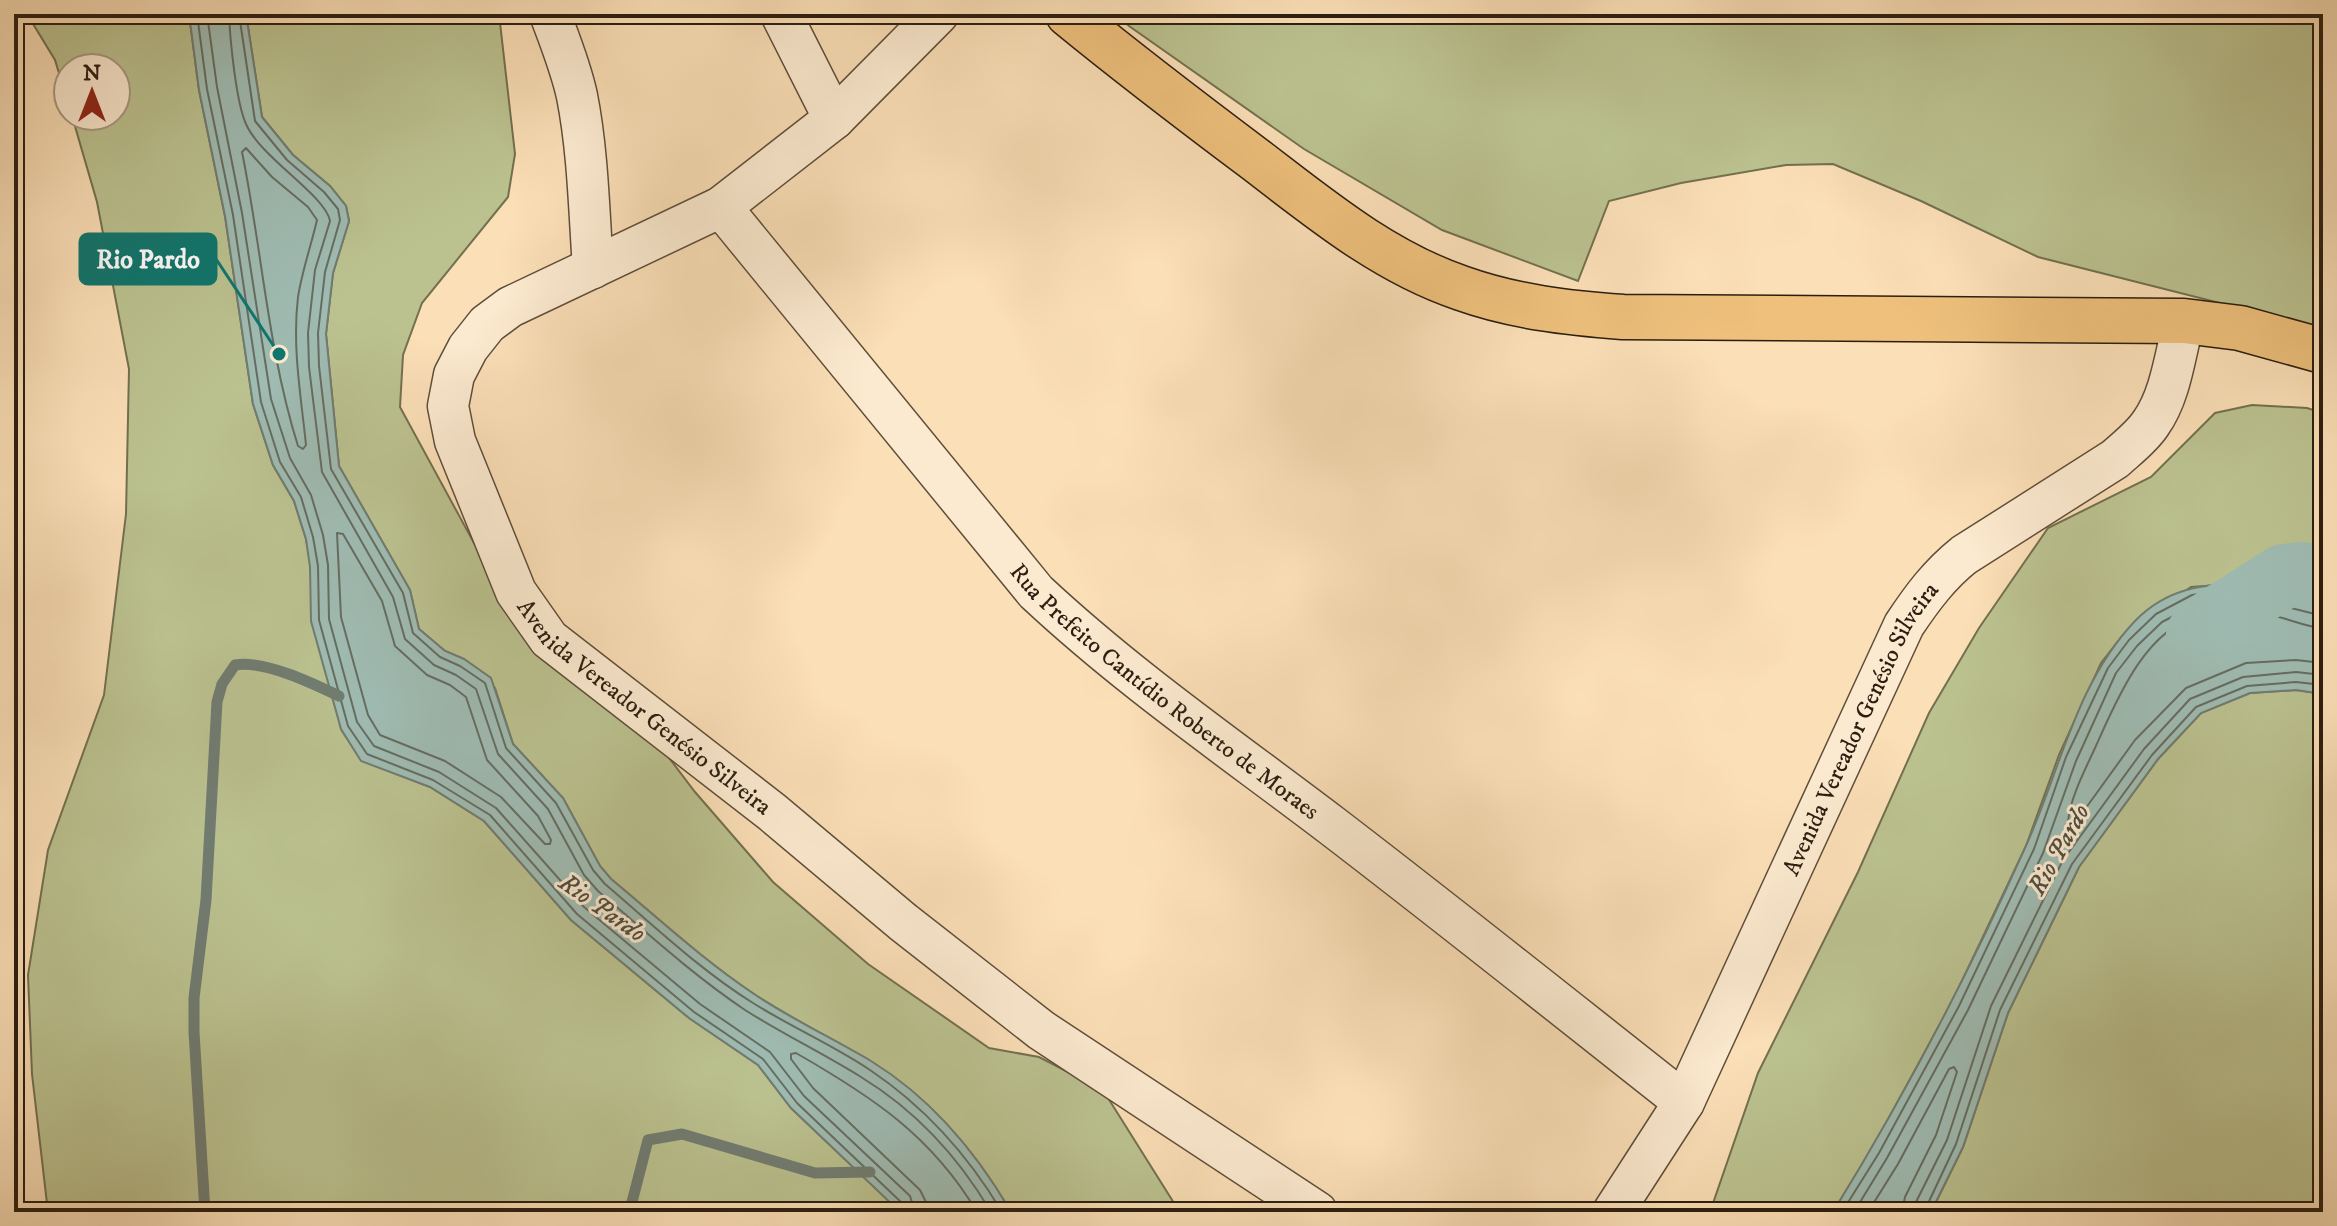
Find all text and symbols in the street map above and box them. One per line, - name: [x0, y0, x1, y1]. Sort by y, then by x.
- north arrow: [52, 52, 132, 132]
- text: N: [83, 60, 101, 87]
- callout: Rio Pardo: [80, 234, 216, 284]
- text: Rio Pardo: [96, 244, 200, 277]
- street label: Rua Prefeito Cantídio Roberto de Moraes: [1003, 558, 1325, 827]
- street label: Avenida Vereador Genésio Silveira: [1777, 575, 1946, 881]
- street label: Avenida Vereador Genésio Silveira: [510, 594, 778, 823]
- water label: Rio Pardo: [2020, 798, 2098, 902]
- water label: Rio Pardo: [551, 866, 652, 950]

